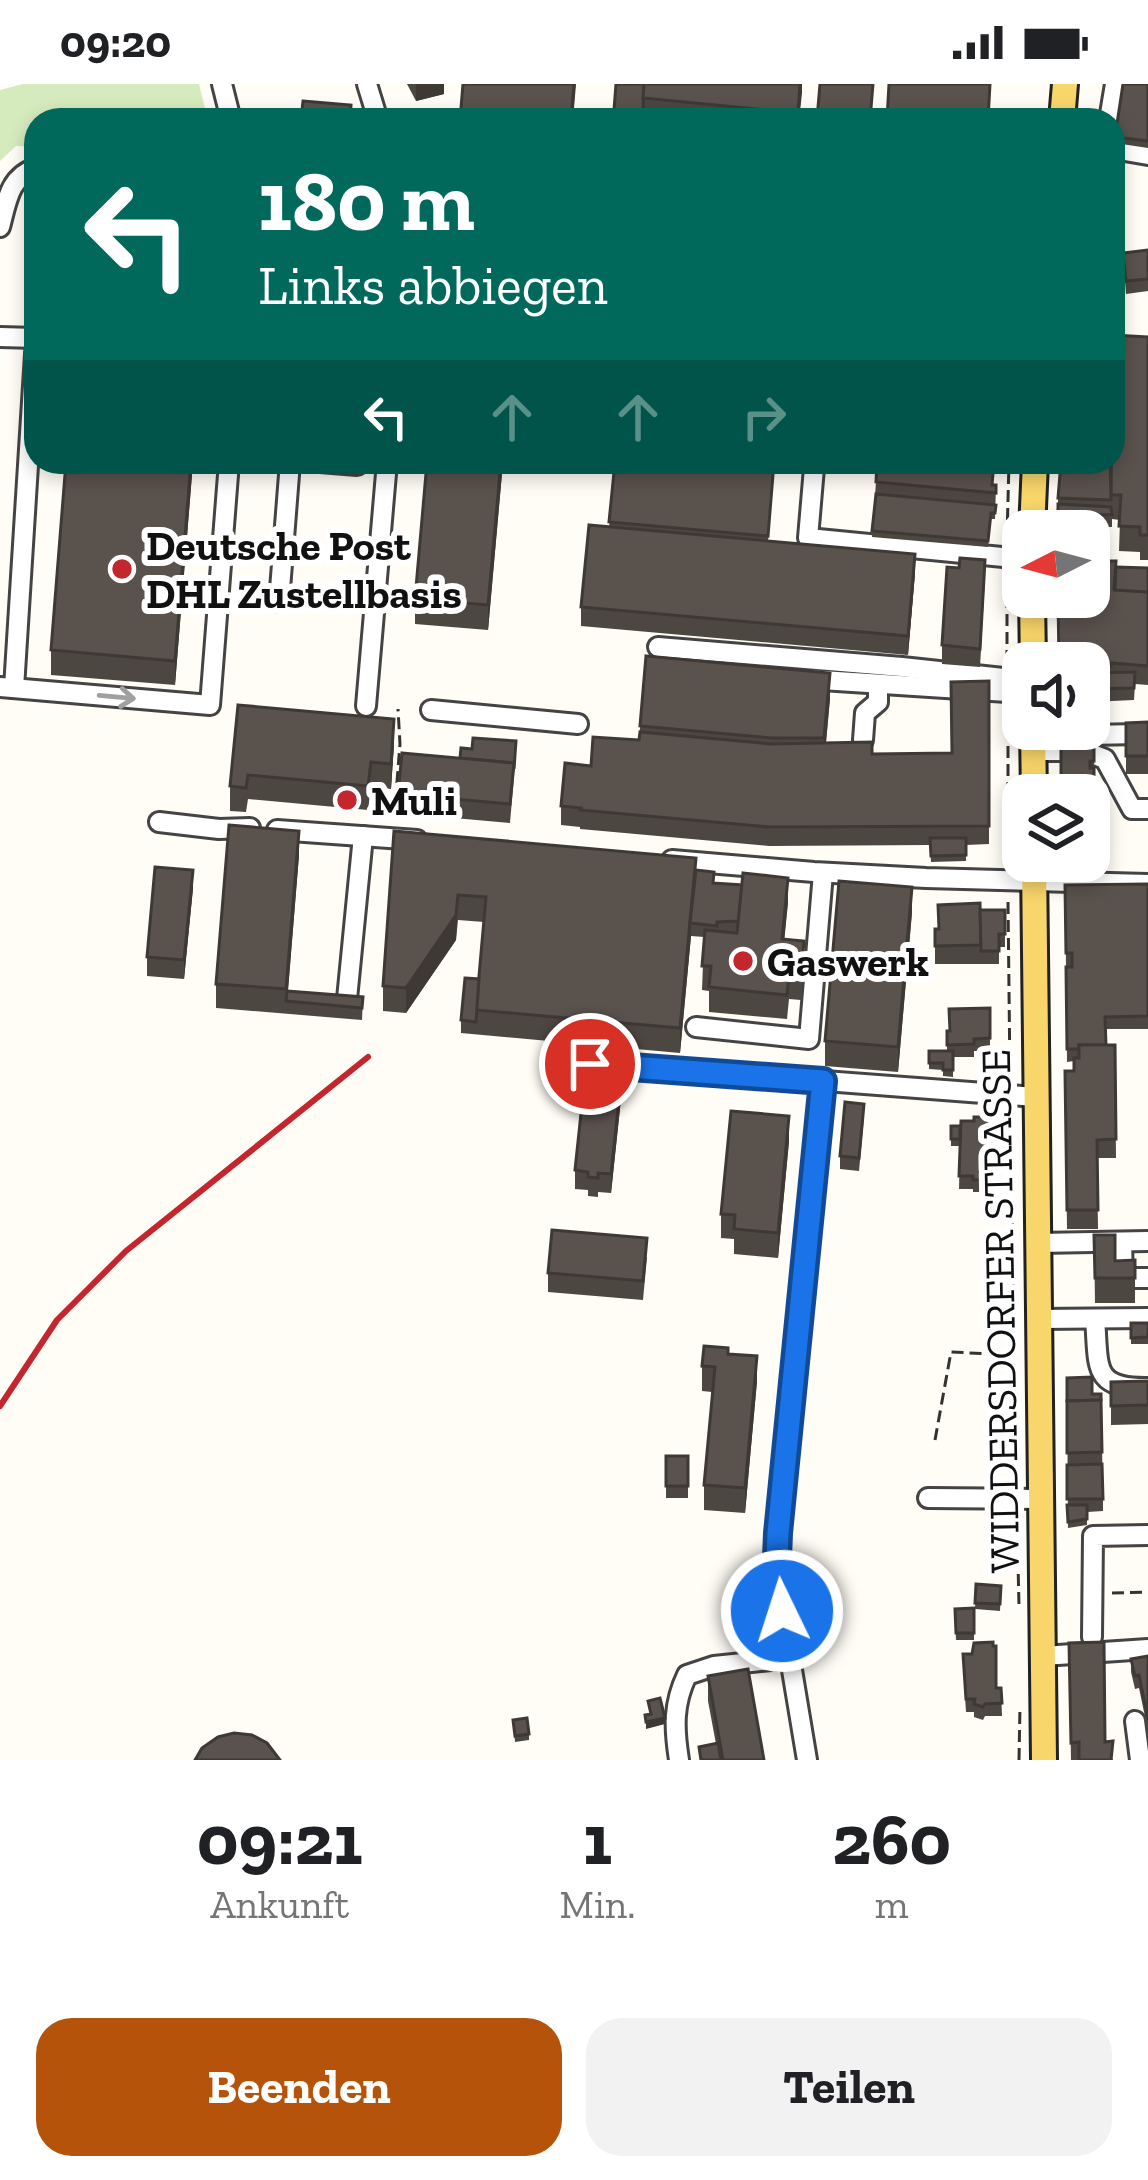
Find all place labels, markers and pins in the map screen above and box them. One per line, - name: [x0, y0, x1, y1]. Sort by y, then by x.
- place label: Deutsche Post DHL Zustellbasis: [146, 520, 462, 619]
- marker: Deutsche Post DHL Zustellbasis: [109, 556, 135, 582]
- place label: Muli: [371, 775, 457, 826]
- marker: Muli: [334, 787, 360, 813]
- place label: Gaswerk: [767, 936, 929, 987]
- marker: Gaswerk: [730, 948, 756, 974]
- pin: [539, 1013, 641, 1115]

